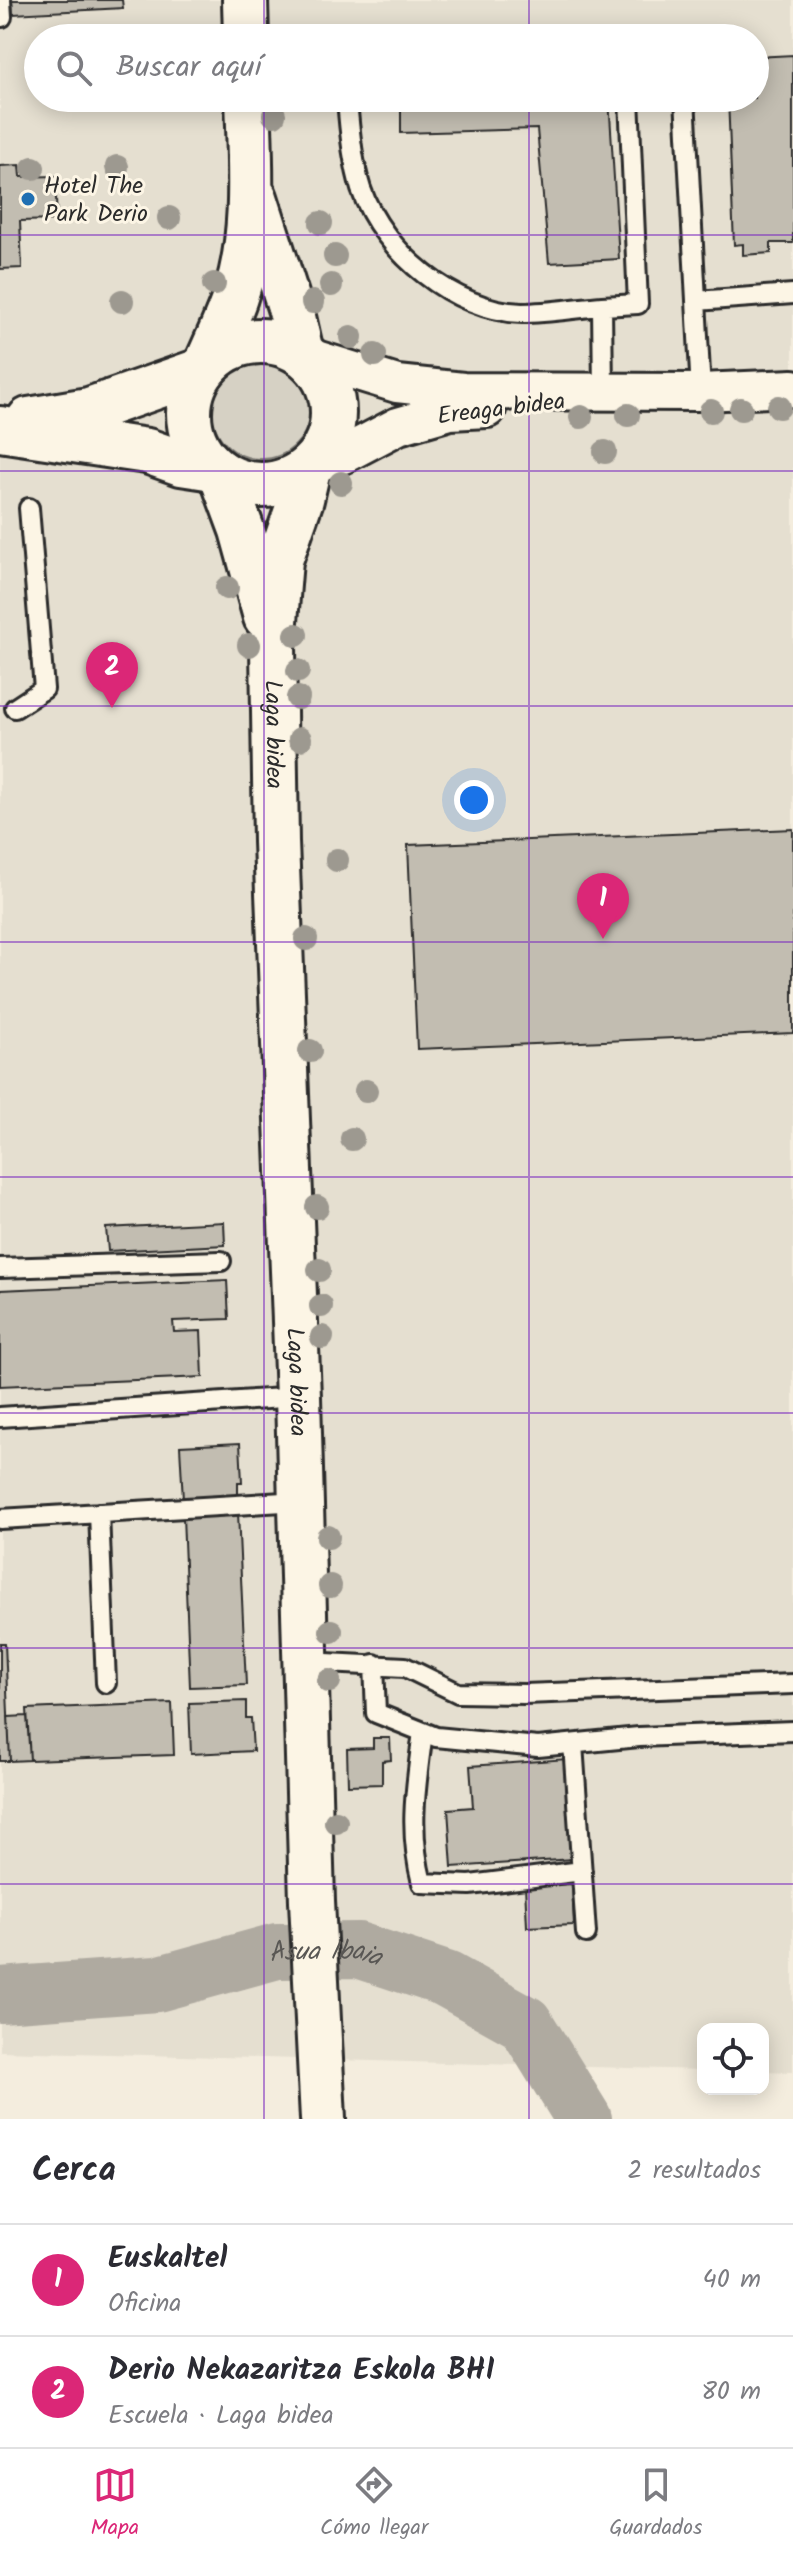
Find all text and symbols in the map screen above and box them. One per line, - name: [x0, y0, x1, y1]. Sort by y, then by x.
- search box: [24, 24, 769, 112]
- text: Buscar aquí: [116, 44, 262, 92]
- icon: search: [52, 46, 96, 90]
- place label: Hotel The Park Derio: [44, 167, 148, 234]
- marker: Hotel The Park Derio: [19, 190, 37, 208]
- street label: Ereaga bidea: [435, 382, 567, 437]
- pin: 2: [86, 642, 138, 708]
- street label: Laga bidea: [253, 680, 293, 789]
- your location: [454, 780, 494, 820]
- pin: 1: [577, 873, 629, 939]
- street label: Laga bidea: [274, 1327, 317, 1437]
- water label: Asua Ibaia: [263, 1930, 389, 1980]
- map controls: [697, 2023, 769, 2095]
- button: locate: [697, 2023, 769, 2095]
- text: Cerca: [32, 2144, 116, 2198]
- text: 2 resultados: [627, 2150, 761, 2192]
- text: Euskaltel: [108, 2235, 227, 2283]
- text: 1: [54, 2259, 62, 2301]
- text: 40 m: [703, 2259, 761, 2301]
- text: Oficina: [108, 2283, 181, 2325]
- text: Derio Nekazaritza Eskola BHI: [108, 2347, 495, 2395]
- text: 2: [50, 2371, 66, 2413]
- text: 80 m: [701, 2371, 761, 2413]
- text: Escuela · Laga bidea: [108, 2395, 334, 2437]
- tab: Mapa: [91, 2463, 139, 2546]
- tab: Cómo llegar: [320, 2463, 428, 2546]
- tab: Guardados: [609, 2463, 702, 2546]

